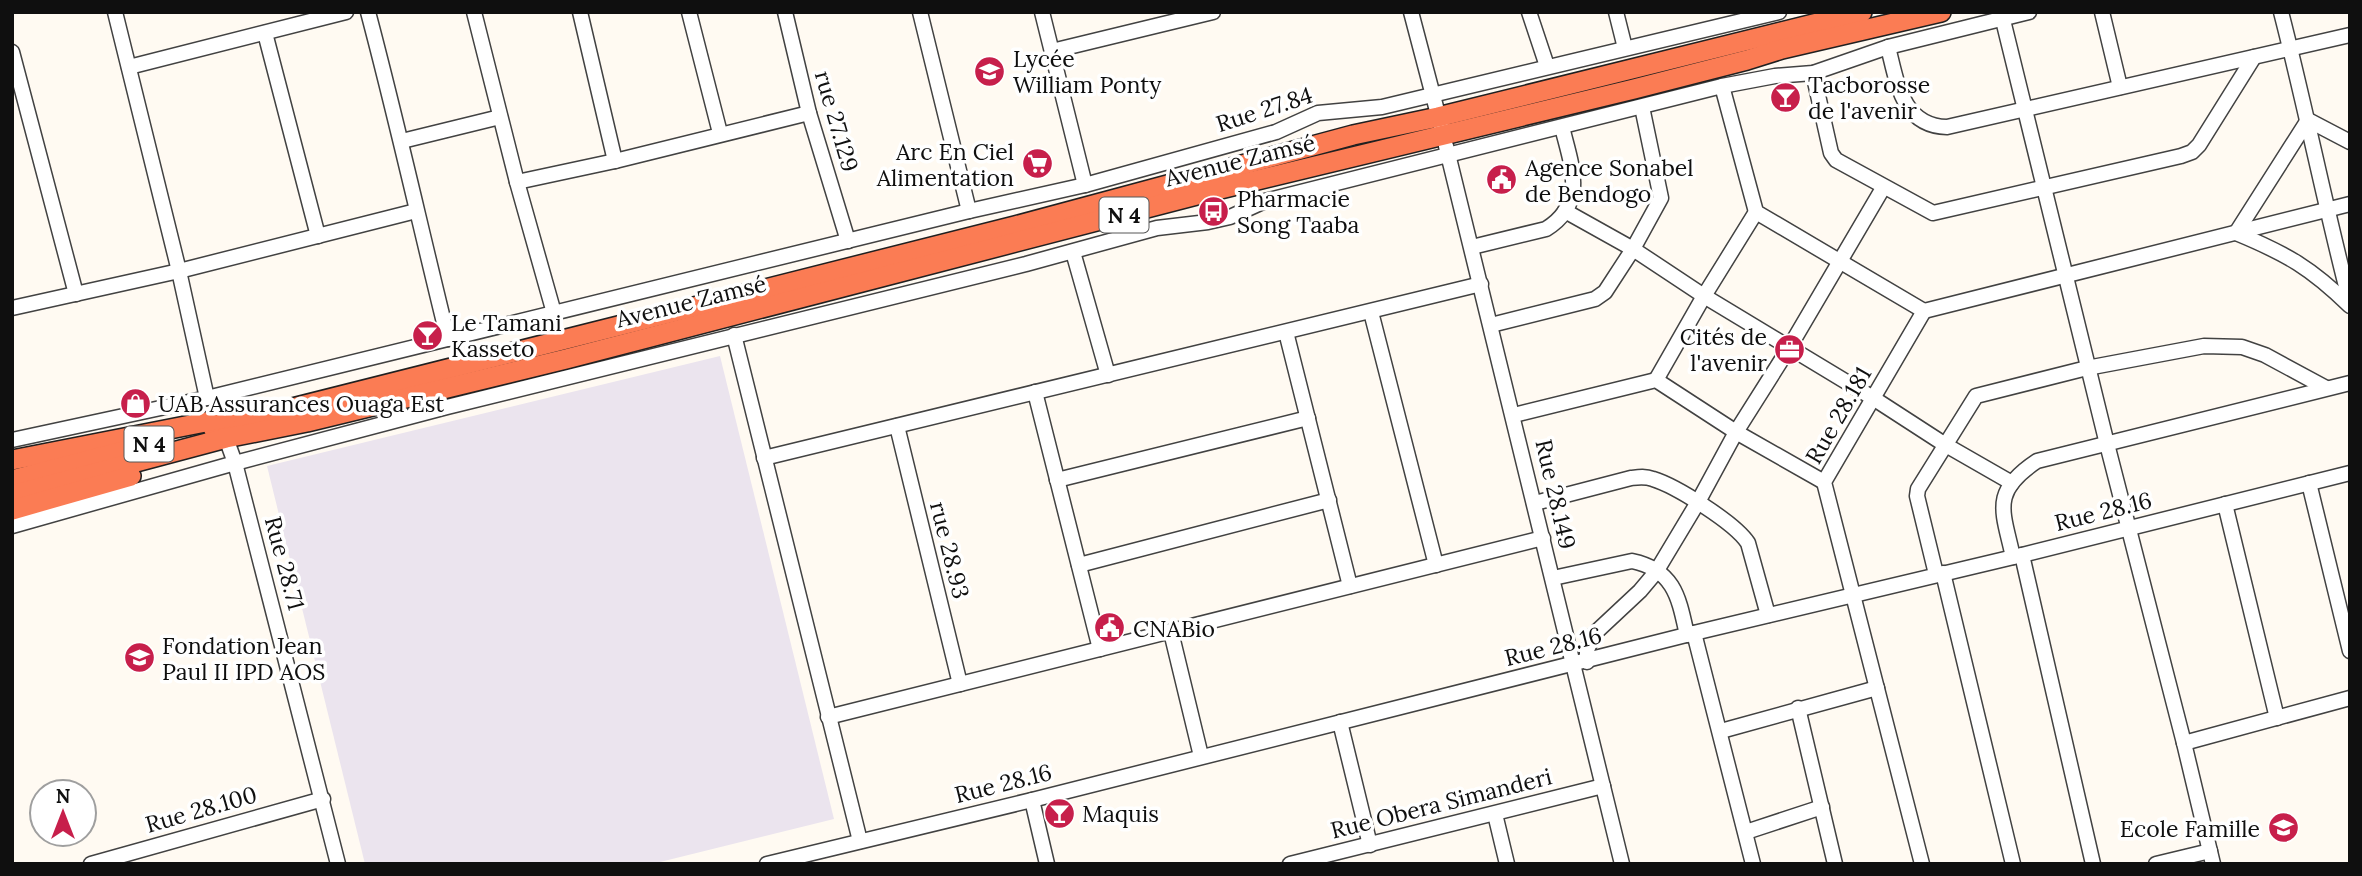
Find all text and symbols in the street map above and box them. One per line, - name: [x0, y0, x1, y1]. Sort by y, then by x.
- place label: Lycée William Ponty: [1013, 44, 1162, 99]
- school or university icon: Lycée William Ponty: [973, 54, 1007, 88]
- street label: rue 27.129: [809, 67, 865, 175]
- place label: Tacborosse de l'avenir: [1808, 70, 1930, 125]
- street label: Rue 27.84: [1212, 80, 1316, 138]
- bar icon: Tacborosse de l'avenir: [1768, 80, 1802, 114]
- street label: Avenue Zamsé: [1161, 127, 1318, 193]
- place label: Arc En Ciel Alimentation: [876, 137, 1014, 192]
- supermarket icon: Arc En Ciel Alimentation: [1020, 147, 1054, 181]
- place label: Agence Sonabel de Bendogo: [1524, 153, 1694, 208]
- public building icon: Agence Sonabel de Bendogo: [1485, 163, 1519, 197]
- place label: Pharmacie Song Taaba: [1237, 184, 1360, 239]
- bus stop icon: Pharmacie Song Taaba: [1197, 194, 1231, 228]
- road number: N 4: [1100, 198, 1148, 232]
- street label: Avenue Zamsé: [612, 268, 769, 334]
- place label: Le Tamani Kasseto: [451, 308, 562, 363]
- bar icon: Le Tamani Kasseto: [411, 318, 445, 352]
- place label: Cités de l'avenir: [1680, 322, 1767, 377]
- office icon: Cités de l'avenir: [1773, 332, 1807, 366]
- street label: Rue 28.181: [1799, 361, 1877, 469]
- shop icon: UAB Assurances Ouaga Est: [118, 386, 152, 420]
- place label: UAB Assurances Ouaga Est: [158, 389, 444, 418]
- road number: N 4: [124, 426, 174, 462]
- street label: Rue 28.149: [1529, 436, 1583, 552]
- street label: Rue 28.16: [2051, 485, 2155, 537]
- street label: rue 28.93: [924, 498, 976, 602]
- street label: Rue 28.71: [259, 513, 311, 613]
- public building icon: CNABio: [1093, 611, 1127, 645]
- place label: CNABio: [1133, 614, 1215, 643]
- street label: Rue 28.16: [1501, 620, 1605, 672]
- place label: Fondation Jean Paul II IPD AOS: [162, 631, 325, 686]
- school or university icon: Fondation Jean Paul II IPD AOS: [122, 641, 156, 675]
- street label: Rue 28.16: [951, 757, 1055, 809]
- street label: Rue Obera Simanderi: [1327, 761, 1555, 845]
- north arrow: [28, 778, 98, 848]
- street label: Rue 28.100: [142, 779, 260, 839]
- text: N: [56, 784, 71, 808]
- bar icon: Maquis: [1042, 796, 1076, 830]
- place label: Maquis: [1082, 799, 1159, 828]
- school or university icon: Ecole Famille: [2266, 811, 2300, 845]
- place label: Ecole Famille: [2120, 814, 2260, 843]

